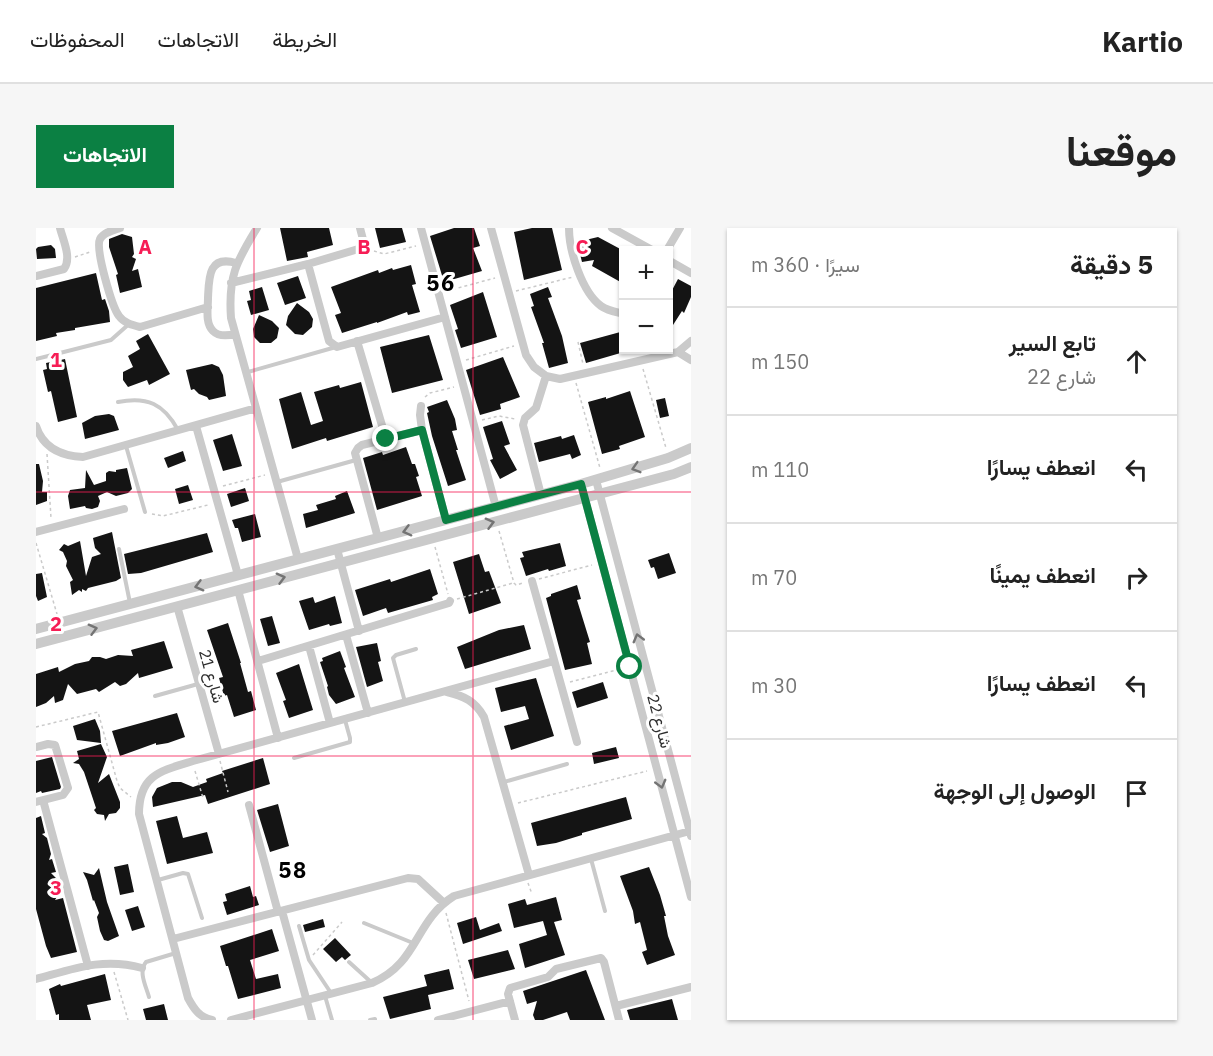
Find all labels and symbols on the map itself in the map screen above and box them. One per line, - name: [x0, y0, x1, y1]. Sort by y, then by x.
- text: A: [138, 233, 152, 260]
- text: B: [357, 233, 371, 260]
- text: C: [575, 233, 589, 260]
- district label: 56: [426, 268, 456, 297]
- text: 1: [50, 346, 62, 373]
- route end: [372, 425, 398, 451]
- one-way arrow: [631, 461, 642, 473]
- one-way arrow: [484, 518, 494, 530]
- one-way arrow: [403, 523, 413, 536]
- one-way arrow: [276, 573, 286, 586]
- one-way arrow: [194, 578, 204, 591]
- text: 2: [50, 610, 62, 637]
- one-way arrow: [87, 623, 97, 636]
- one-way arrow: [633, 633, 645, 644]
- street label: شارع 21: [193, 647, 229, 706]
- route start: [616, 653, 642, 679]
- street label: شارع 22: [641, 692, 677, 751]
- one-way arrow: [654, 778, 666, 789]
- district label: 58: [278, 855, 308, 884]
- text: 3: [50, 874, 62, 901]

